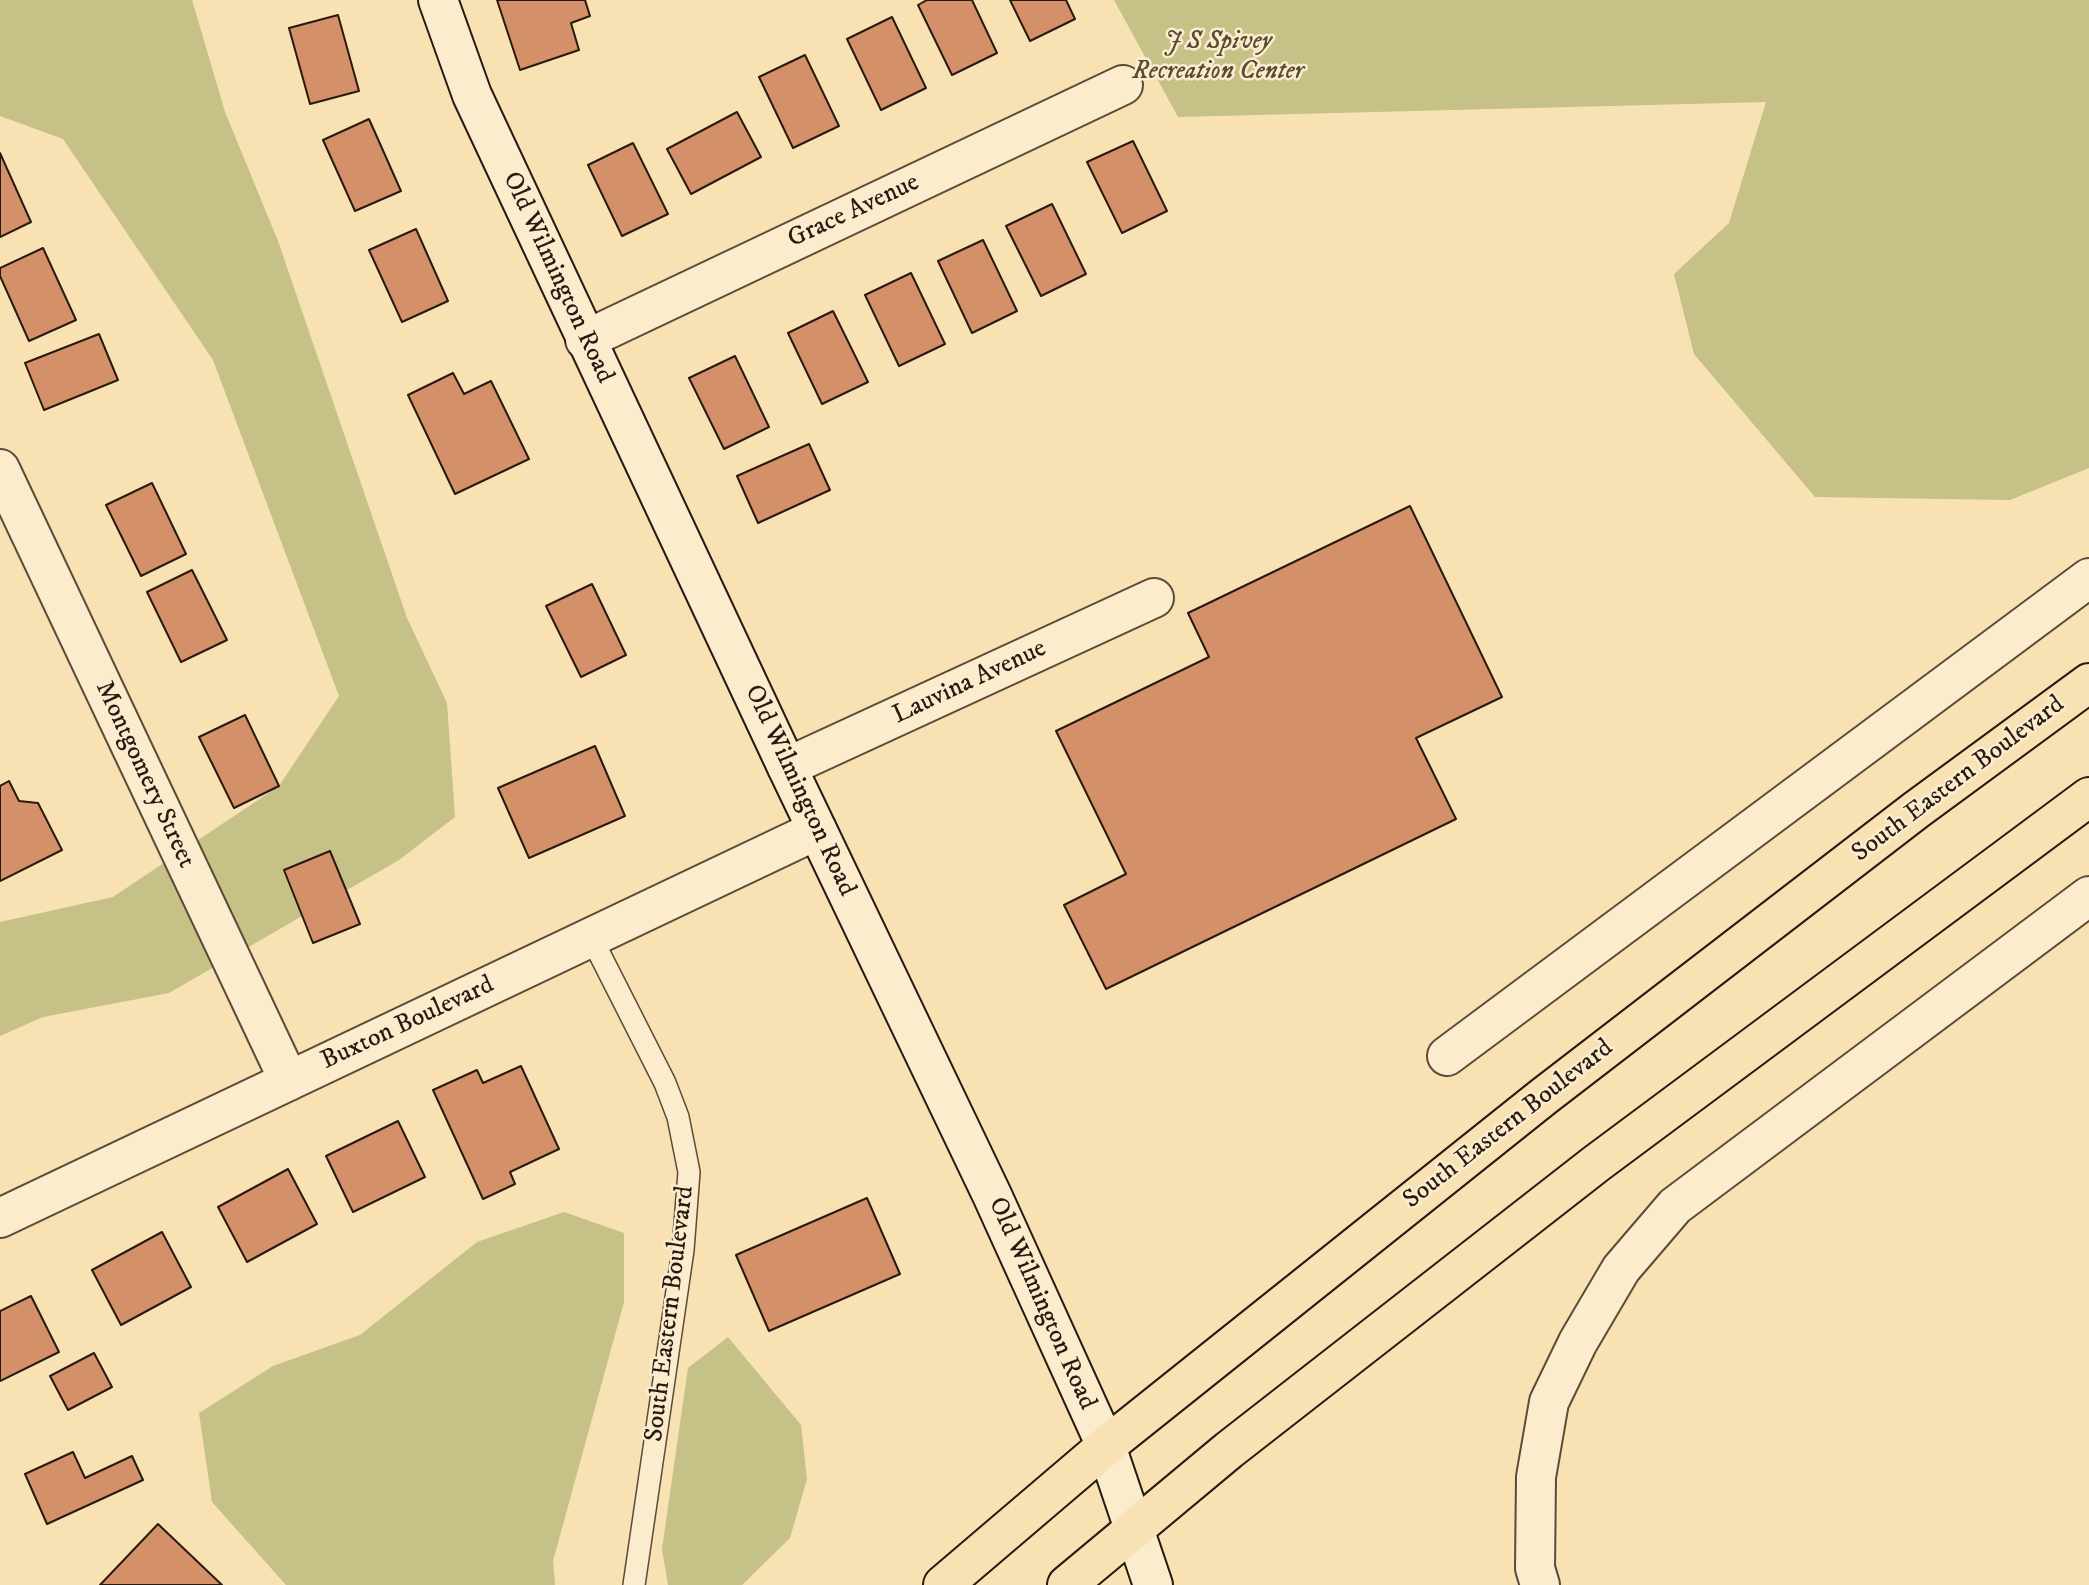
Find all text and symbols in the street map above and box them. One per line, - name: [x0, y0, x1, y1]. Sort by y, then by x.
- park label: J S Spivey Recreation Center: [1132, 27, 1304, 88]
- street label: Old Wilmington Road: [494, 167, 620, 389]
- street label: Grace Avenue: [783, 168, 925, 256]
- street label: Lauvina Avenue: [888, 634, 1052, 732]
- street label: Montgomery Street: [87, 677, 201, 873]
- street label: Old Wilmington Road: [736, 680, 862, 902]
- street label: South Eastern Boulevard: [1847, 690, 2071, 870]
- street label: Buxton Boulevard: [317, 970, 499, 1078]
- street label: South Eastern Boulevard: [1398, 1033, 1620, 1217]
- street label: South Eastern Boulevard: [640, 1184, 702, 1444]
- street label: Old Wilmington Road: [980, 1193, 1102, 1415]

